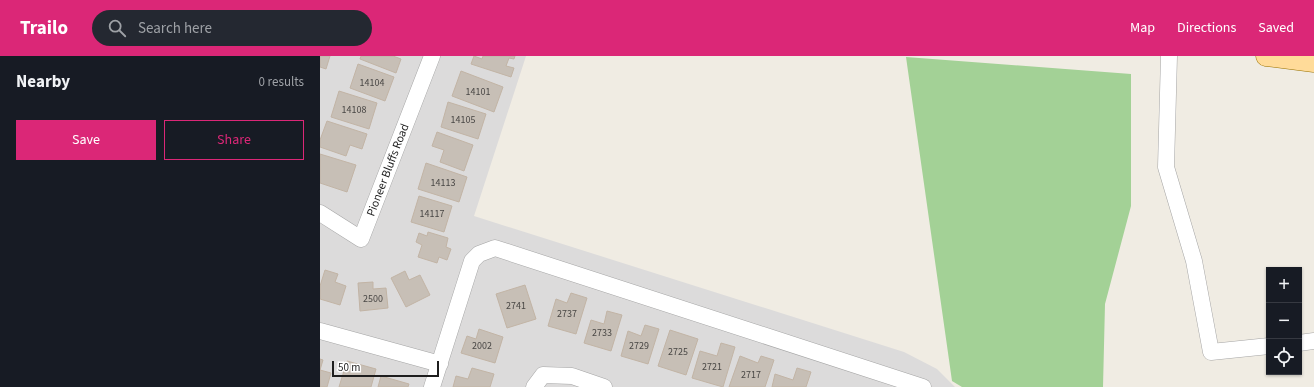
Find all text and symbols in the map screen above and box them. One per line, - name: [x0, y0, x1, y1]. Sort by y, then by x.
- search box: [92, 10, 372, 46]
- text: Trailo: [20, 15, 68, 42]
- icon: search: [106, 17, 128, 39]
- text: Search here: [138, 18, 212, 39]
- text: Map: [1130, 18, 1155, 38]
- text: Directions: [1177, 18, 1236, 38]
- text: Saved: [1258, 18, 1294, 38]
- text: Nearby: [16, 70, 70, 94]
- text: 0 results: [259, 73, 304, 91]
- house number: 14104: [360, 76, 384, 90]
- house number: 14101: [466, 85, 490, 99]
- house number: 14108: [342, 103, 366, 117]
- house number: 14105: [451, 113, 475, 127]
- button: Save: [16, 120, 156, 160]
- button: Share: [164, 120, 304, 160]
- street label: Pioneer Bluffs Road: [363, 121, 413, 219]
- house number: 14113: [431, 176, 455, 190]
- house number: 14117: [420, 207, 444, 221]
- map controls: [1266, 267, 1302, 375]
- button: +: [1266, 267, 1302, 303]
- house number: 2500: [363, 292, 383, 306]
- house number: 2741: [506, 299, 526, 313]
- button: −: [1266, 303, 1302, 339]
- house number: 2737: [557, 307, 577, 321]
- house number: 2733: [592, 326, 612, 340]
- house number: 2002: [472, 339, 492, 353]
- house number: 2729: [629, 339, 649, 353]
- button: locate: [1266, 339, 1302, 375]
- house number: 2725: [668, 345, 688, 359]
- scale bar: [332, 359, 439, 378]
- text: 50 m: [338, 360, 360, 375]
- house number: 2721: [702, 360, 722, 374]
- house number: 2717: [741, 368, 761, 382]

